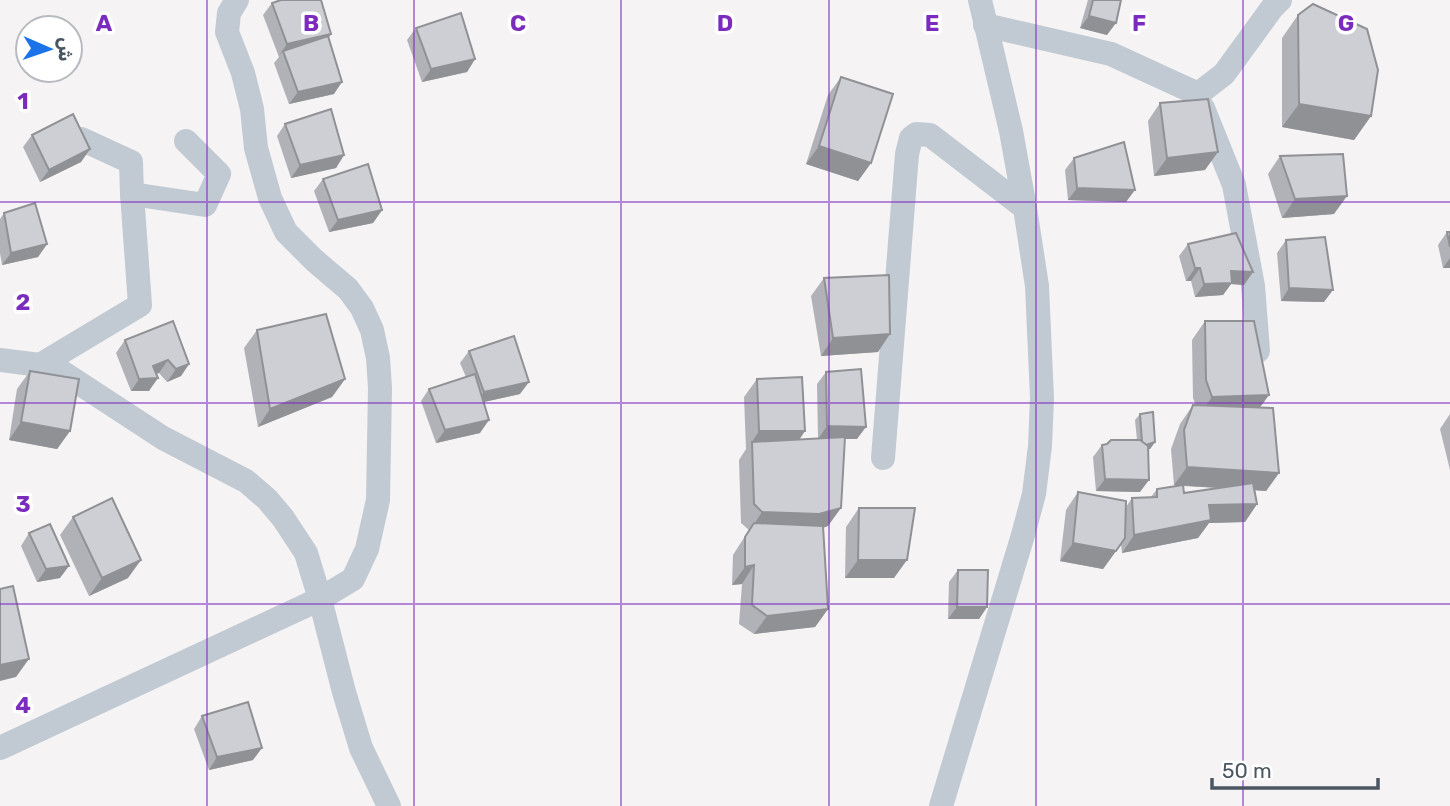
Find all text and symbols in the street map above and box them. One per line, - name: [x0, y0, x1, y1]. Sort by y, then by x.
- text: A: [96, 9, 113, 37]
- text: B: [303, 9, 319, 37]
- text: C: [510, 9, 526, 37]
- text: D: [717, 9, 733, 37]
- text: E: [925, 9, 939, 37]
- text: F: [1132, 9, 1146, 37]
- text: G: [1338, 9, 1354, 37]
- north arrow: [14, 14, 84, 84]
- text: ش: [54, 37, 77, 62]
- text: 1: [17, 87, 29, 115]
- text: 2: [16, 288, 30, 316]
- text: 3: [15, 490, 31, 518]
- text: 4: [15, 691, 31, 719]
- scale bar: [1212, 746, 1378, 790]
- text: 50 m: [1222, 758, 1272, 783]

